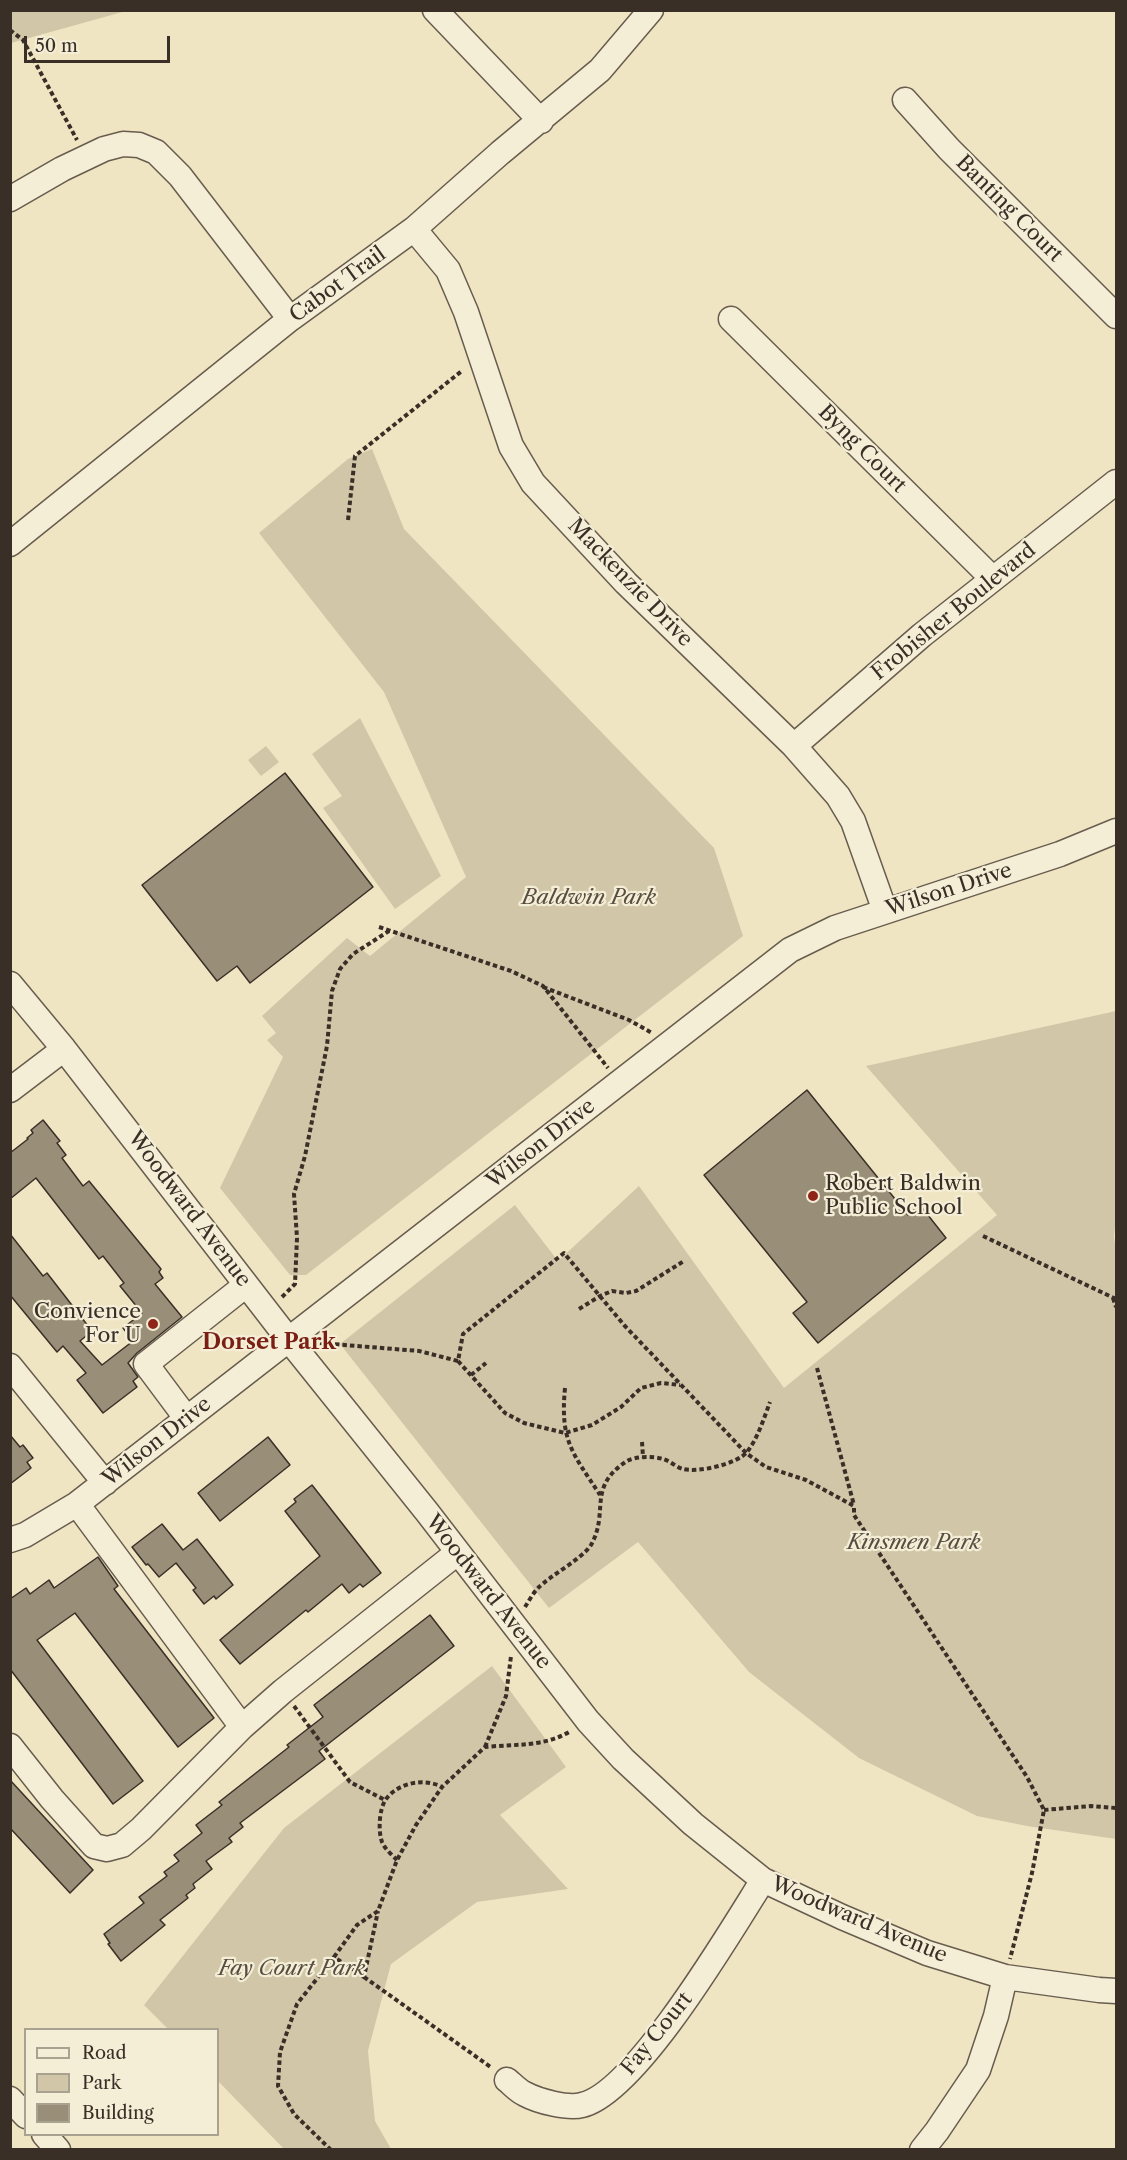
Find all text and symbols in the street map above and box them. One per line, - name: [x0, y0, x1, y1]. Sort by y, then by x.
- scale bar: [27, 24, 172, 62]
- text: 50 m: [35, 35, 78, 57]
- street label: Banting Court: [950, 150, 1068, 268]
- street label: Cabot Trail: [285, 242, 391, 328]
- street label: Byng Court: [813, 400, 911, 498]
- street label: Mackenzie Drive: [562, 514, 698, 652]
- street label: Frobisher Boulevard: [867, 538, 1041, 686]
- street label: Wilson Drive: [883, 858, 1015, 922]
- park label: Baldwin Park: [522, 885, 656, 911]
- street label: Wilson Drive: [482, 1094, 600, 1194]
- street label: Woodward Avenue: [122, 1126, 256, 1292]
- place label: Robert Baldwin Public School: [825, 1171, 981, 1221]
- marker: Robert Baldwin Public School: [806, 1189, 820, 1203]
- place label: Convience For U: [34, 1299, 141, 1349]
- marker: Convience For U: [146, 1317, 160, 1331]
- district label: Dorset Park: [202, 1330, 336, 1356]
- street label: Wilson Drive: [98, 1392, 216, 1492]
- street label: Woodward Avenue: [420, 1510, 556, 1674]
- park label: Kinsmen Park: [847, 1530, 981, 1556]
- street label: Woodward Avenue: [767, 1871, 951, 1969]
- park label: Fay Court Park: [219, 1956, 365, 1982]
- street label: Fay Court: [616, 1988, 698, 2080]
- legend: [24, 2028, 219, 2136]
- text: Road: [82, 2042, 127, 2064]
- text: Park: [82, 2072, 121, 2094]
- text: Building: [82, 2102, 154, 2124]

